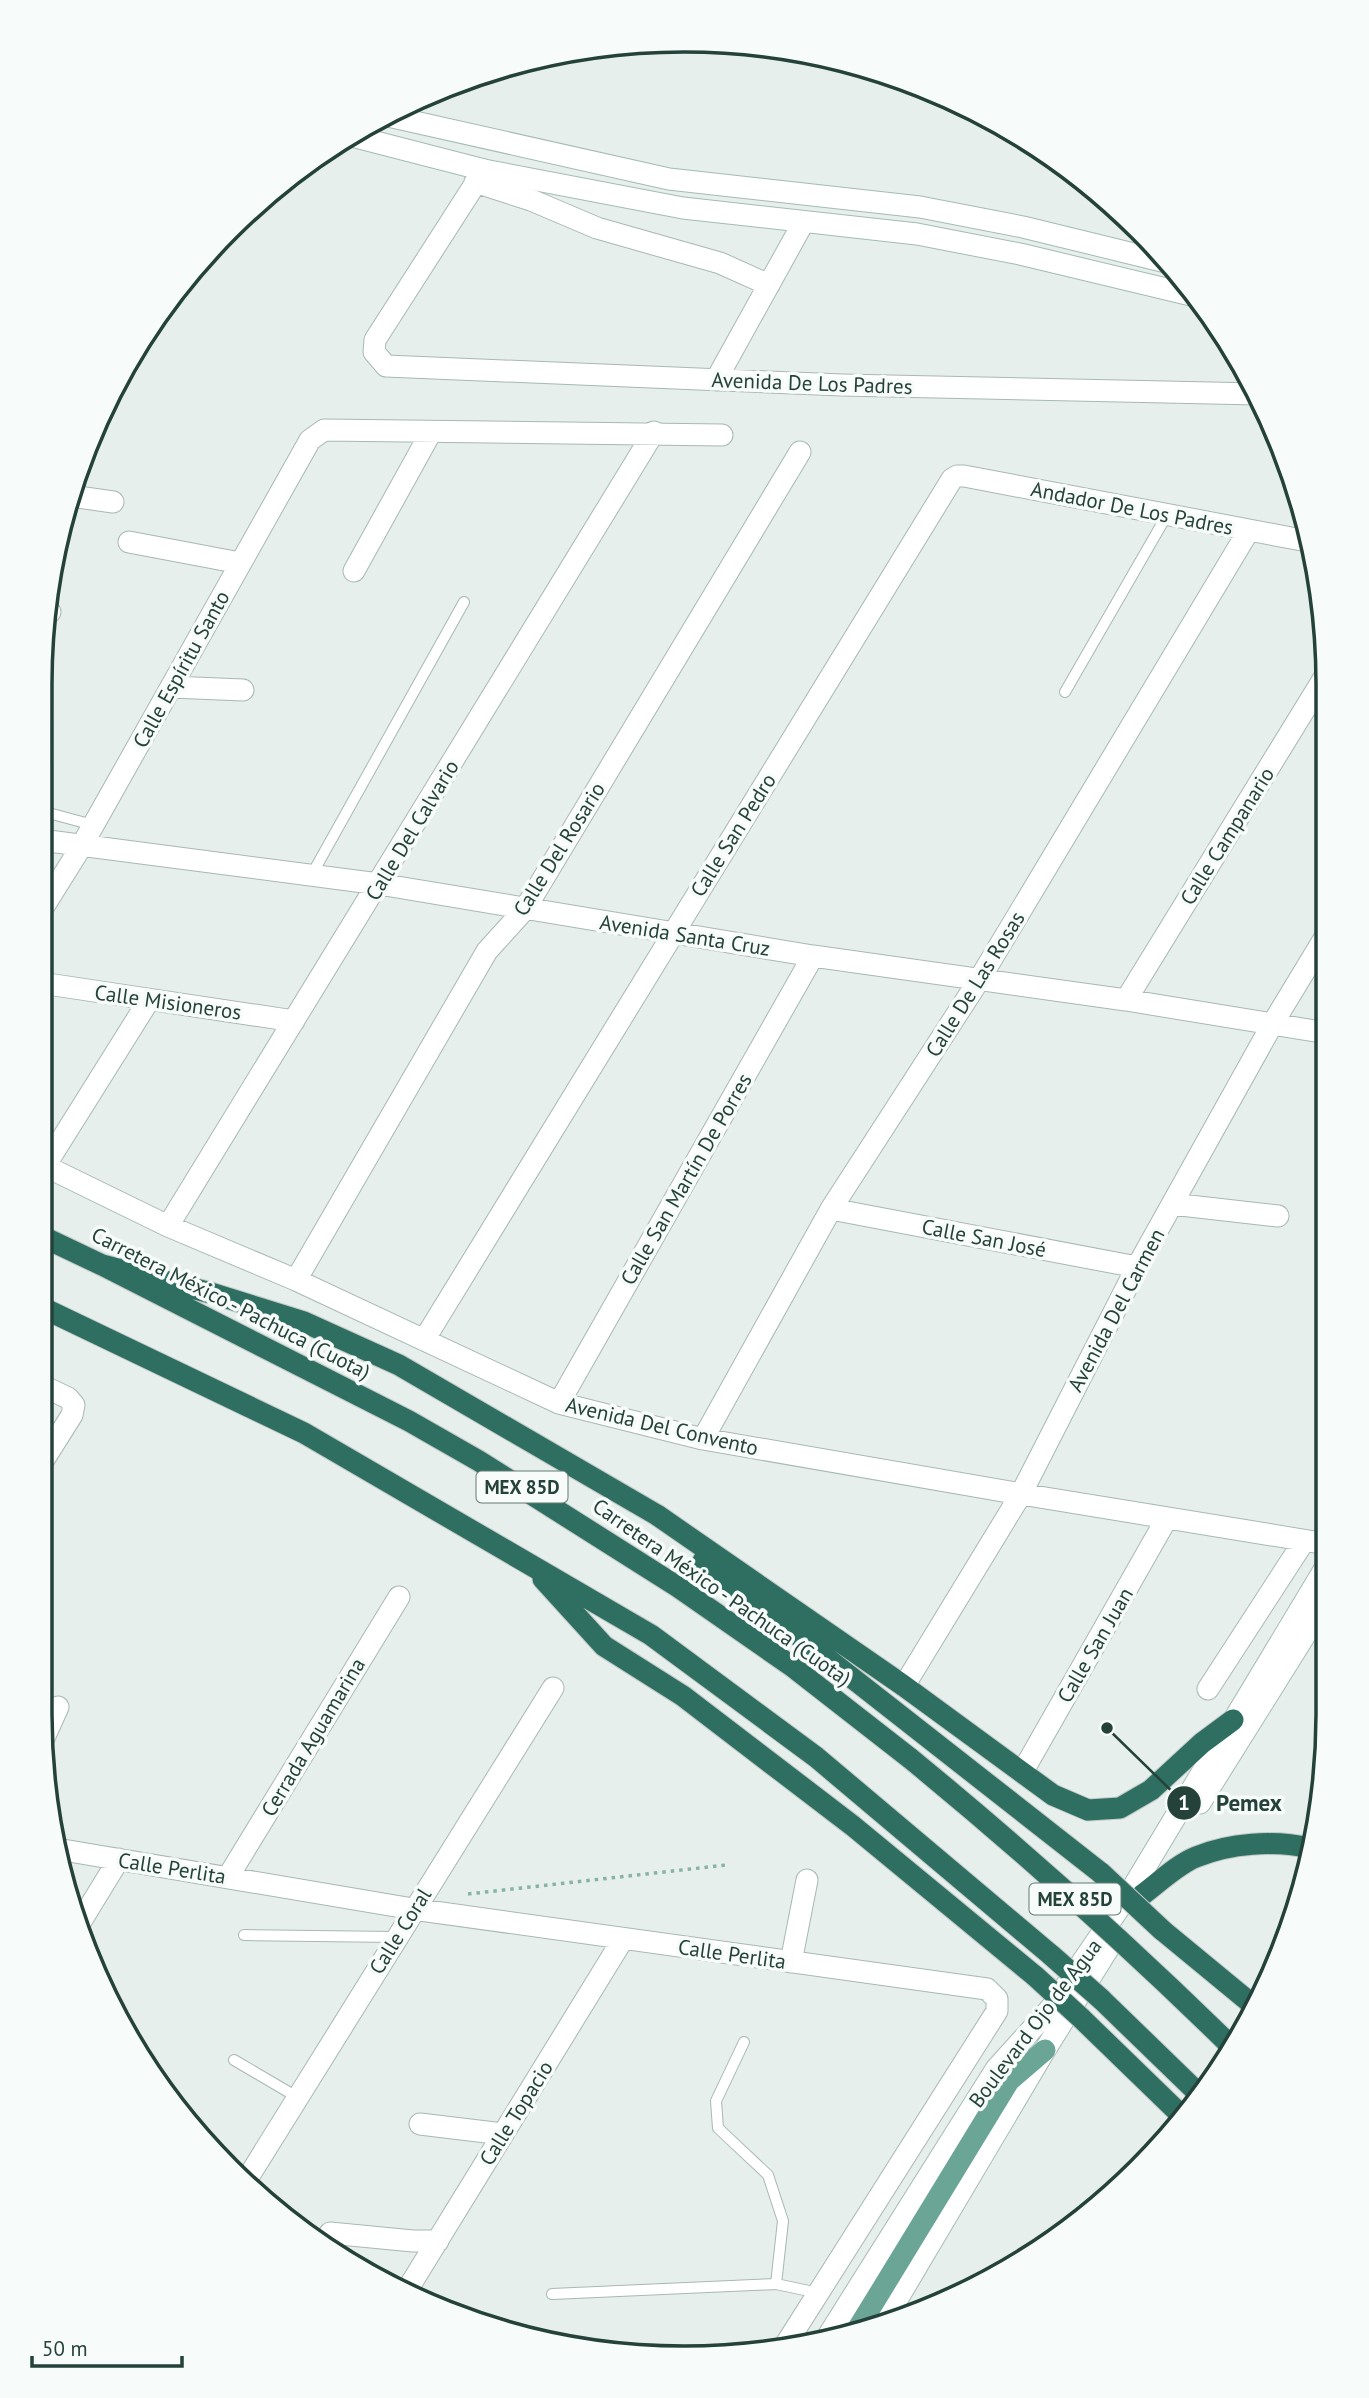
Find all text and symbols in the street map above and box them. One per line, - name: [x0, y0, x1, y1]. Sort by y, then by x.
- street label: Avenida De Los Padres: [711, 366, 913, 400]
- street label: Andador De Los Padres: [1029, 475, 1235, 541]
- street label: Calle Espíritu Santo: [127, 586, 235, 752]
- street label: Calle Del Calvario: [359, 755, 465, 905]
- street label: Calle Campanario: [1174, 762, 1280, 910]
- street label: Calle San Pedro: [684, 768, 782, 902]
- street label: Calle Del Rosario: [507, 777, 611, 921]
- street label: Calle De Las Rosas: [919, 906, 1031, 1062]
- street label: Avenida Santa Cruz: [598, 908, 772, 962]
- street label: Calle Misioneros: [93, 978, 243, 1026]
- street label: Calle San Martín De Porres: [614, 1068, 758, 1290]
- street label: Calle San José: [920, 1213, 1048, 1263]
- street label: Carretera México - Pachuca (Cuota): [87, 1221, 375, 1385]
- street label: Avenida Del Carmen: [1062, 1224, 1170, 1396]
- street label: Avenida Del Convento: [563, 1391, 761, 1461]
- road number: MEX 85D: [476, 1471, 568, 1502]
- street label: Carretera México - Pachuca (Cuota): [588, 1492, 856, 1692]
- street label: Calle San Juan: [1051, 1583, 1139, 1707]
- street label: Cerrada Aguamarina: [255, 1653, 371, 1821]
- callout: Pemex: [1167, 1781, 1295, 1825]
- text: Pemex: [1216, 1788, 1282, 1817]
- text: 1: [1178, 1789, 1190, 1816]
- street label: Calle Perlita: [116, 1846, 228, 1890]
- street label: Calle Coral: [363, 1883, 437, 1979]
- road number: MEX 85D: [1030, 1884, 1120, 1914]
- street label: Calle Perlita: [676, 1933, 788, 1975]
- street label: Boulevard Ojo de Agua: [963, 1933, 1107, 2113]
- street label: Calle Topacio: [473, 2056, 559, 2170]
- scale bar: [32, 2324, 182, 2368]
- text: 50 m: [42, 2335, 88, 2362]

